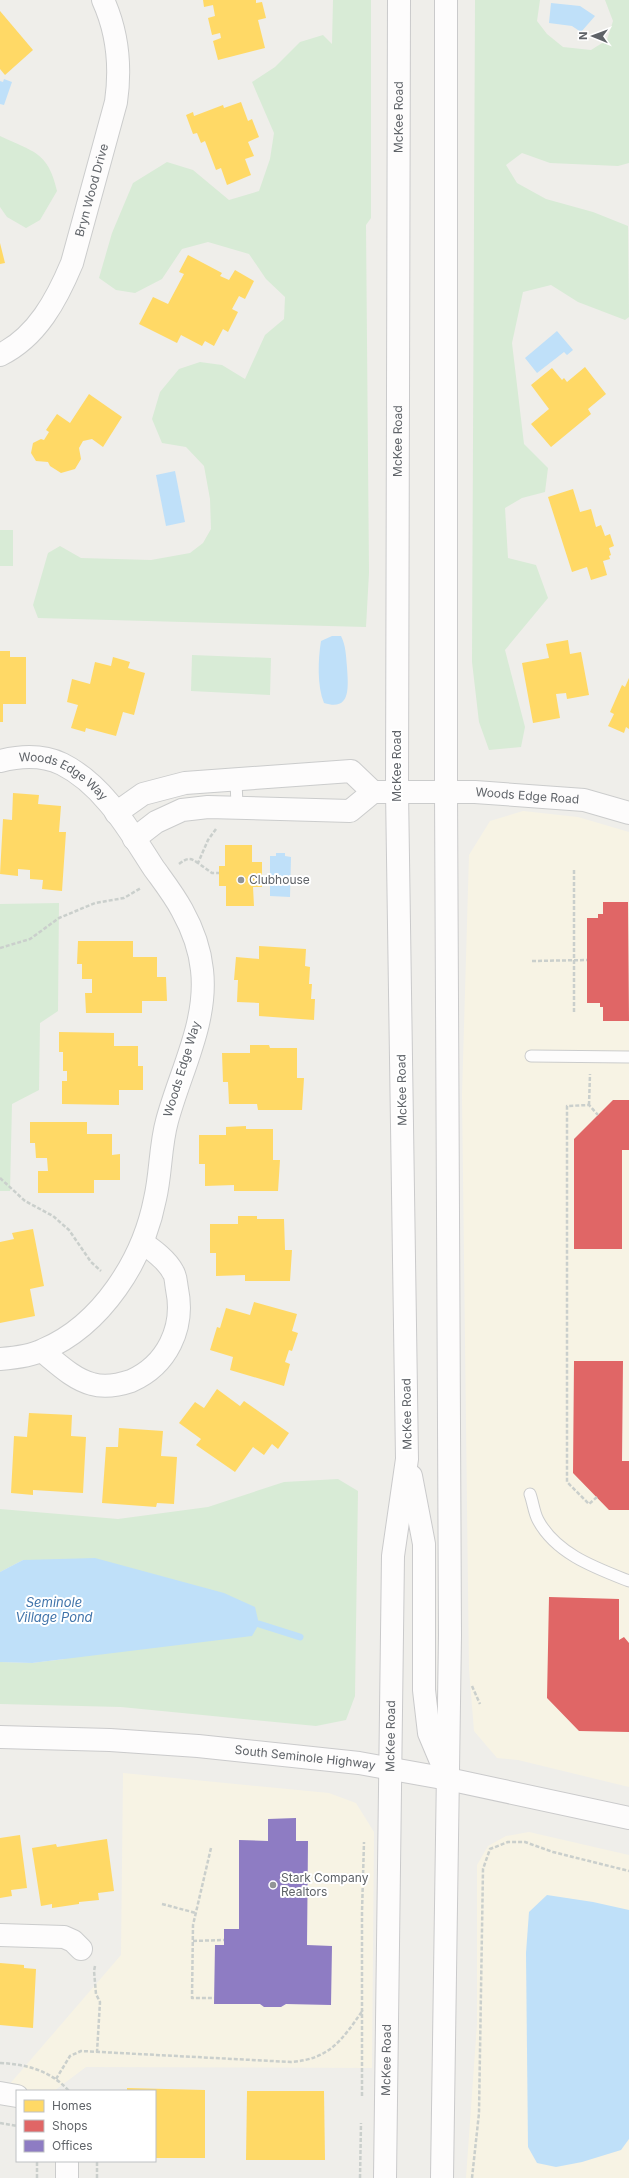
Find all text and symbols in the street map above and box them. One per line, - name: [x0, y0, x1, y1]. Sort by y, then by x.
- north arrow: [573, 16, 613, 56]
- text: N: [576, 32, 590, 40]
- street label: McKee Road: [391, 81, 406, 153]
- street label: Bryn Wood Drive: [72, 142, 111, 238]
- street label: McKee Road: [390, 405, 405, 477]
- street label: McKee Road: [389, 730, 404, 802]
- street label: Woods Edge Way: [19, 749, 111, 803]
- street label: Woods Edge Road: [475, 784, 580, 807]
- place label: Clubhouse: [249, 872, 310, 887]
- marker: Clubhouse: [236, 875, 246, 885]
- street label: Woods Edge Way: [160, 1019, 203, 1119]
- street label: McKee Road: [393, 1054, 410, 1126]
- street label: McKee Road: [398, 1378, 415, 1450]
- water label: Seminole Village Pond: [15, 1594, 93, 1625]
- street label: McKee Road: [382, 1700, 398, 1772]
- street label: South Seminole Highway: [234, 1742, 377, 1773]
- place label: Stark Company Realtors: [281, 1870, 369, 1899]
- marker: Stark Company Realtors: [268, 1880, 278, 1890]
- street label: McKee Road: [378, 2024, 394, 2096]
- legend: [16, 2090, 156, 2162]
- text: Homes: [52, 2098, 92, 2113]
- text: Shops: [52, 2118, 88, 2133]
- text: Offices: [52, 2138, 93, 2153]

